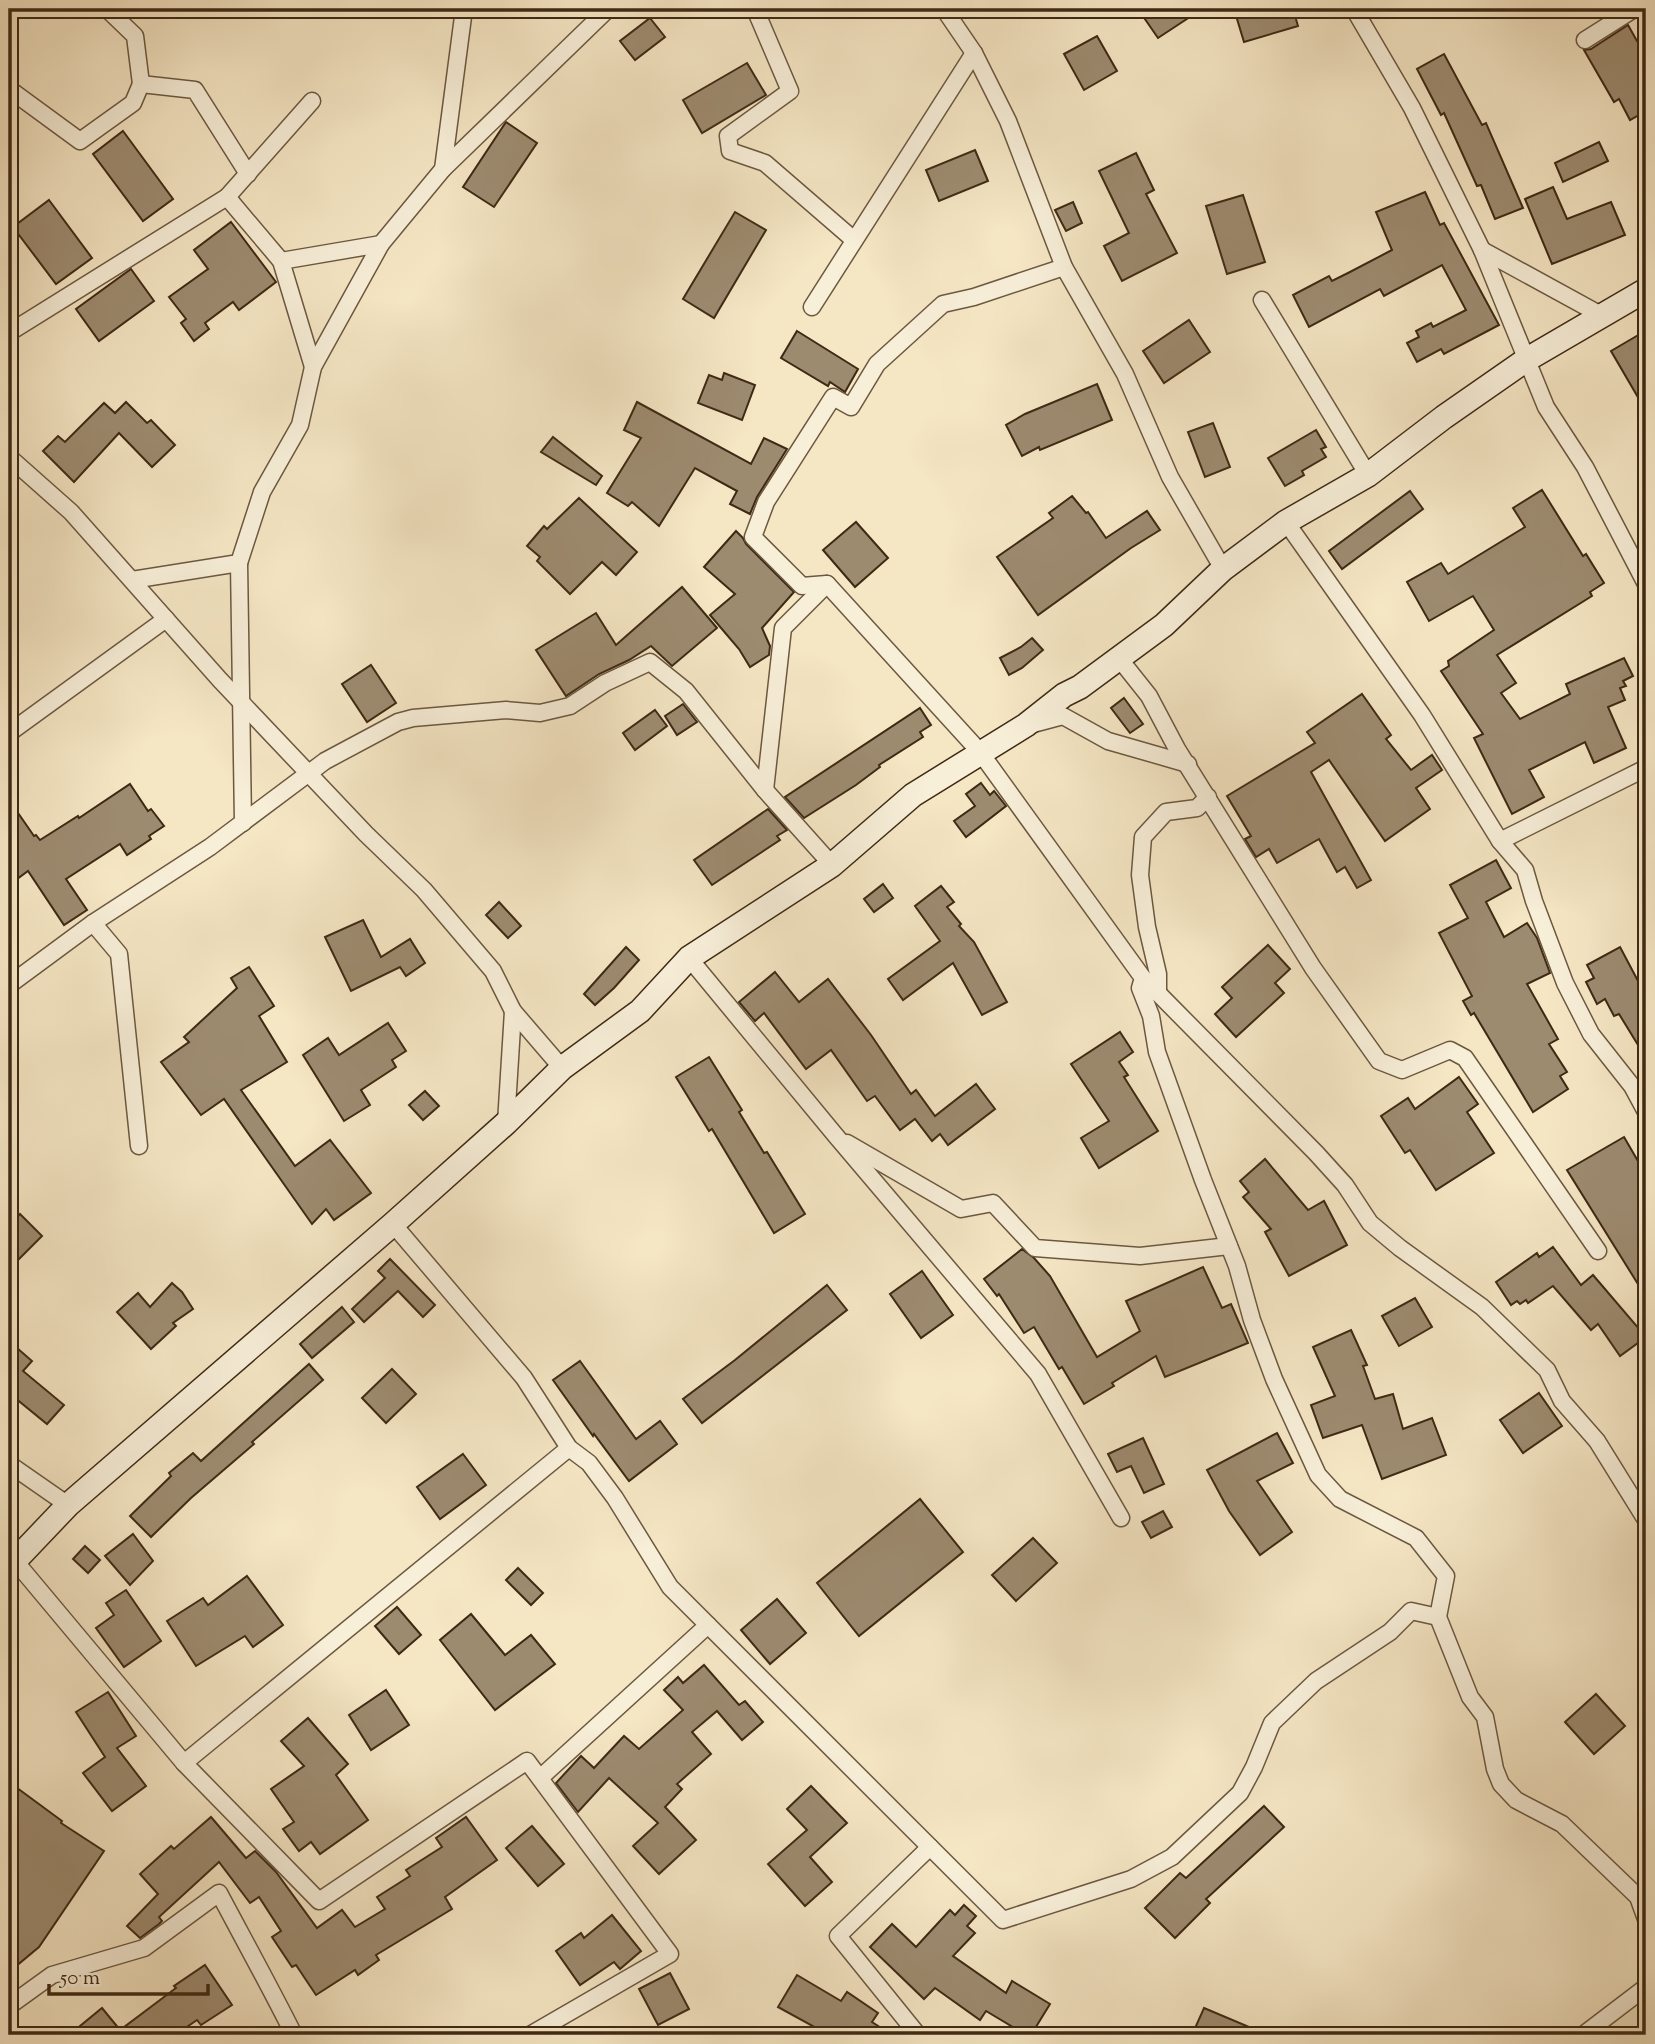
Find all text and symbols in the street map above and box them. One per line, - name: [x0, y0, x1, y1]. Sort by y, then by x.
- scale bar: [49, 1953, 208, 1997]
- text: 50 m: [59, 1964, 100, 1994]

